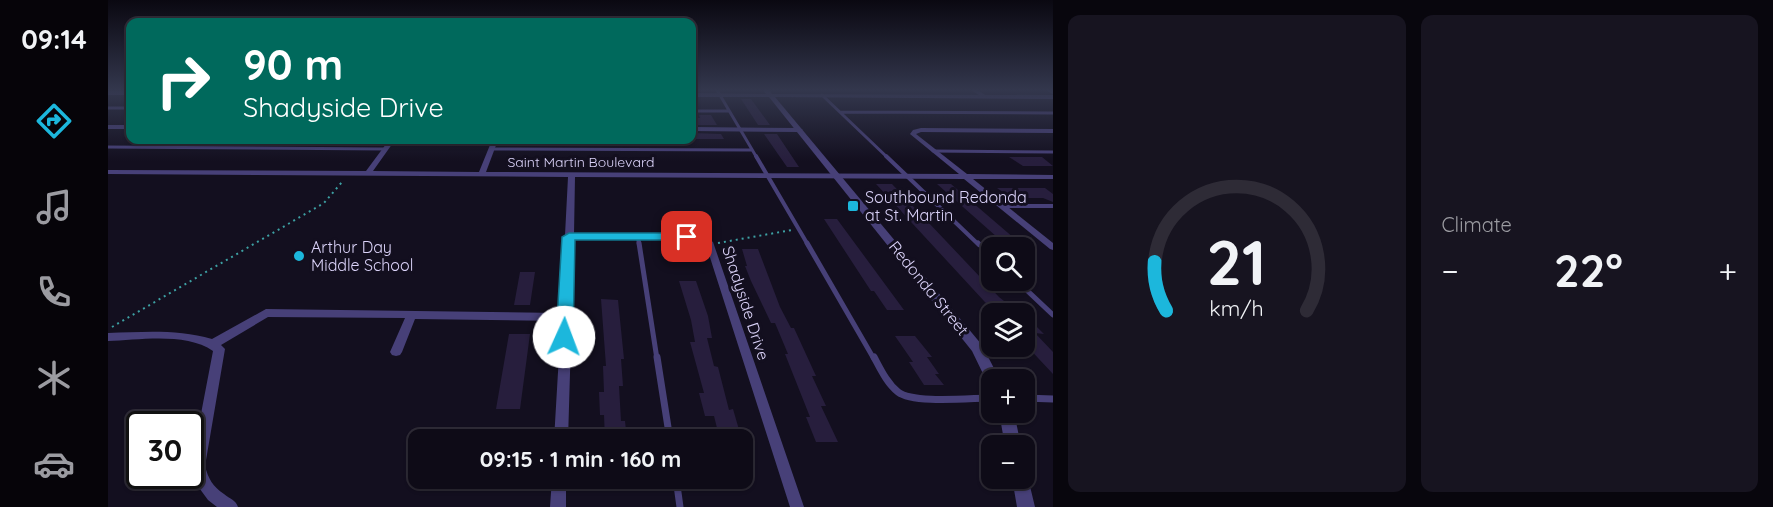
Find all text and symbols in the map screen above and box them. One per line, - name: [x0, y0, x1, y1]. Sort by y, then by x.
- text: 09:14: [21, 22, 87, 56]
- text: 90 m: [243, 38, 343, 91]
- icon: right: [144, 42, 222, 120]
- text: Shadyside Drive: [243, 90, 444, 124]
- icon: directions: [33, 100, 75, 142]
- street label: Saint Martin Boulevard: [508, 153, 655, 171]
- icon: music: [33, 186, 75, 228]
- place label: Southbound Redonda at St. Martin: [865, 187, 1027, 225]
- marker: Southbound Redonda at St. Martin: [846, 199, 860, 213]
- pin: [661, 211, 712, 262]
- text: Climate: [1442, 212, 1512, 237]
- icon: arrive: [670, 220, 703, 253]
- text: 21: [1207, 223, 1267, 301]
- place label: Arthur Day Middle School: [311, 237, 413, 275]
- street label: Redonda Street: [885, 237, 973, 339]
- map controls: [981, 237, 1035, 489]
- button: search: [981, 237, 1035, 291]
- text: 22°: [1554, 242, 1623, 298]
- street label: Shadyside Drive: [718, 243, 774, 363]
- marker: Arthur Day Middle School: [292, 249, 306, 263]
- text: −: [1442, 250, 1459, 291]
- text: +: [1718, 250, 1737, 291]
- icon: phone: [33, 271, 75, 313]
- text: km/h: [1210, 295, 1264, 321]
- button: layers: [981, 303, 1035, 357]
- position arrow: [532, 305, 596, 369]
- icon: climate: [33, 357, 75, 399]
- button: +: [981, 369, 1035, 423]
- speed limit sign: 30: [126, 411, 204, 489]
- button: −: [981, 435, 1035, 489]
- icon: car: [33, 443, 75, 485]
- text: 09:15 · 1 min · 160 m: [480, 445, 681, 473]

